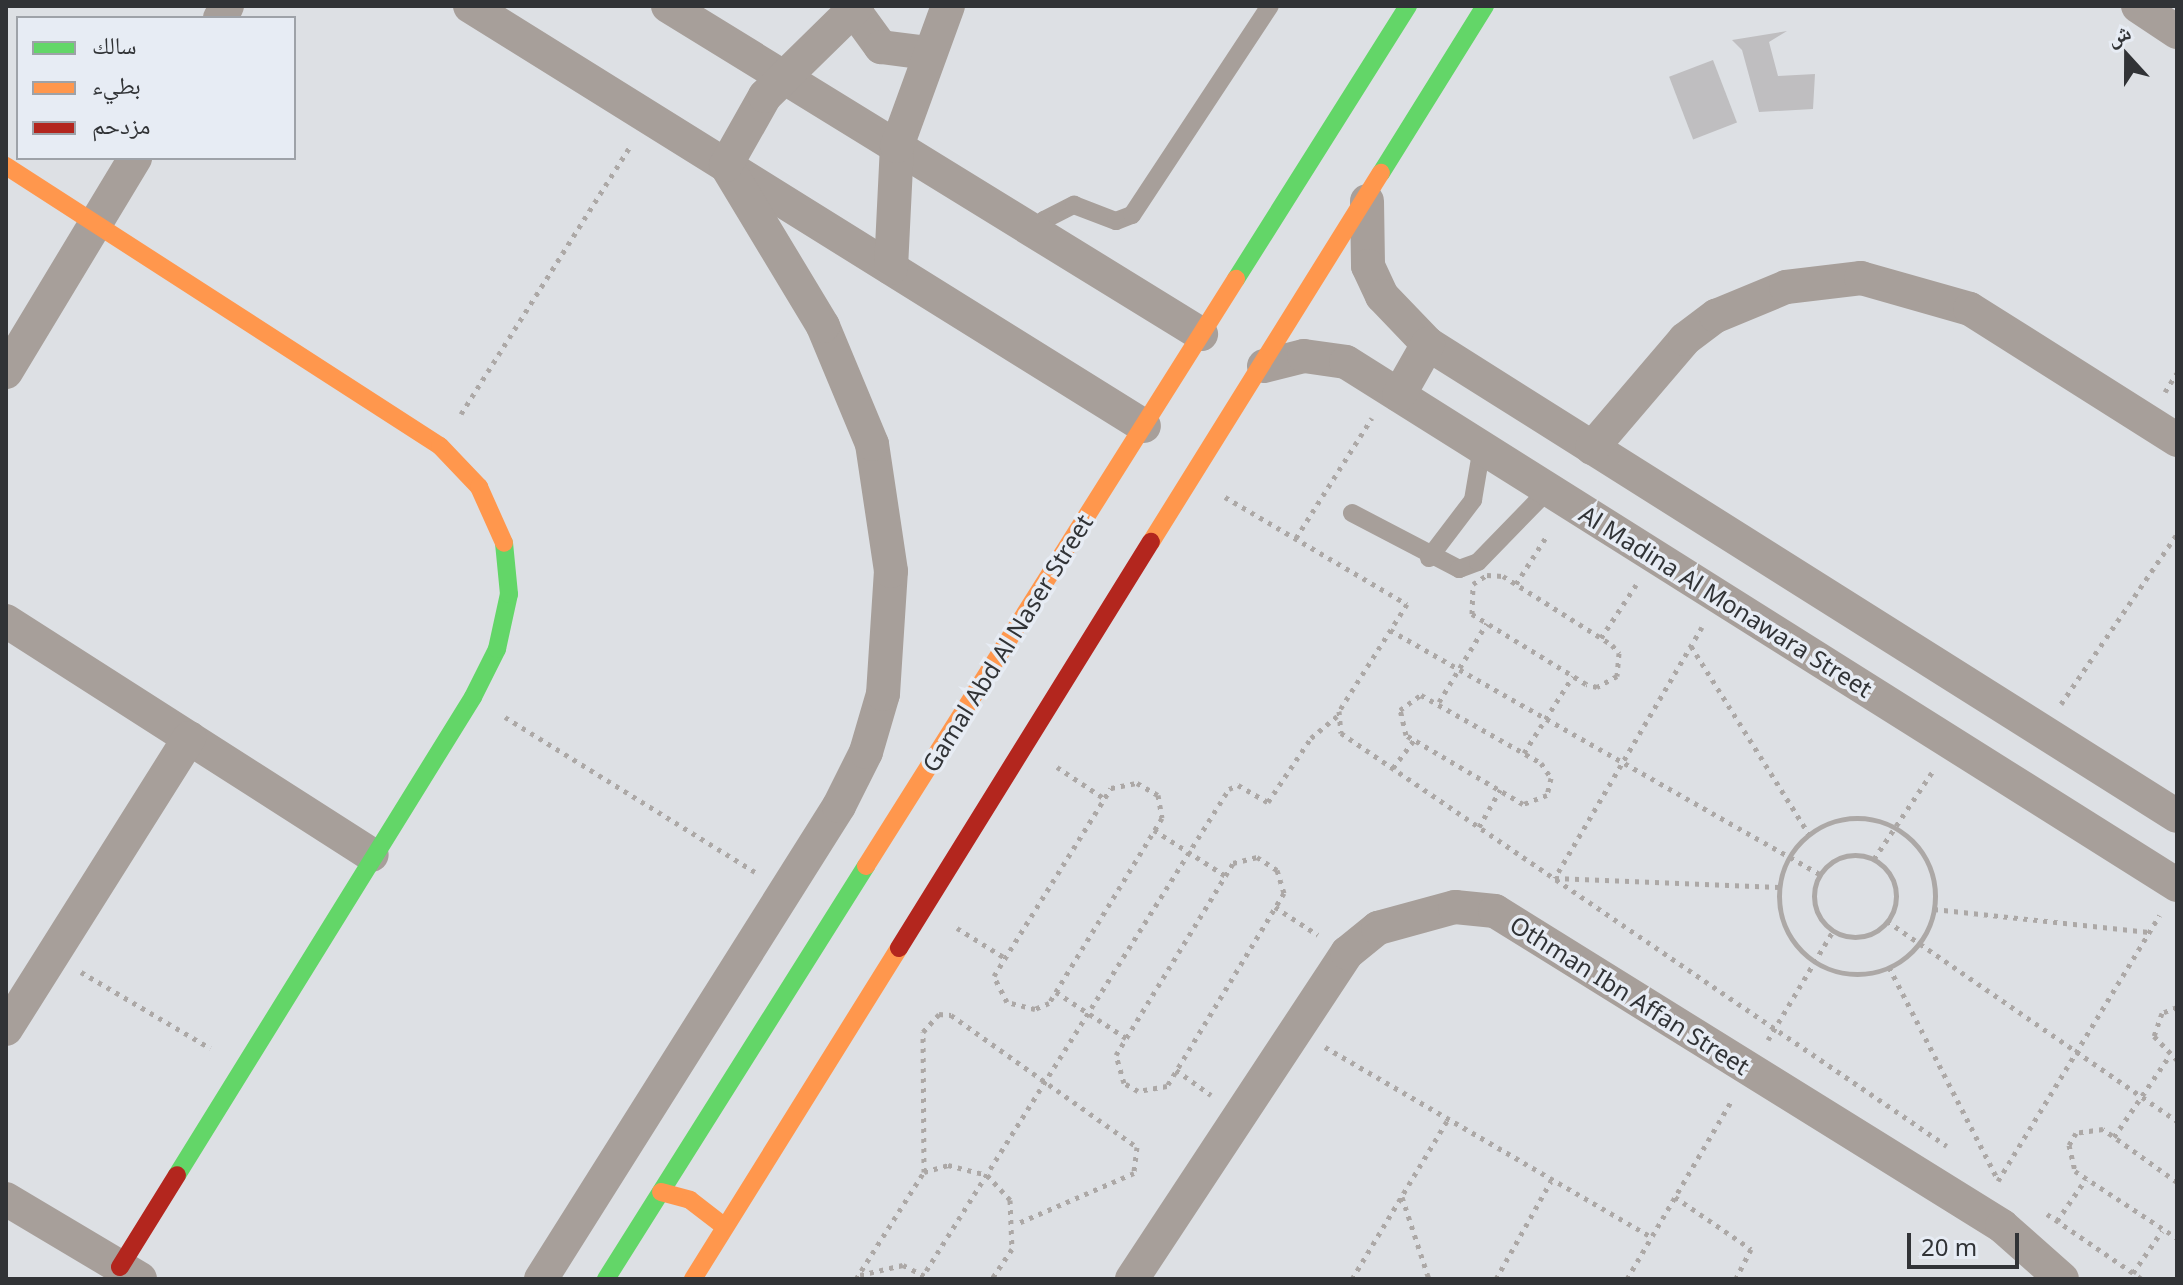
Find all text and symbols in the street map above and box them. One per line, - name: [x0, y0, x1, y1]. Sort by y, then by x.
- text: ش: [2102, 15, 2135, 52]
- legend: [16, 16, 296, 160]
- north arrow: [2087, 16, 2167, 96]
- text: سالك: [92, 28, 137, 61]
- text: بطيء: [92, 68, 141, 101]
- text: مزدحم: [92, 108, 151, 141]
- street label: Al Madina Al Monawara Street: [1574, 499, 1878, 703]
- street label: Gamal Abd Al Naser Street: [916, 509, 1098, 777]
- street label: Othman Ibn Affan Street: [1505, 910, 1755, 1080]
- scale bar: [1911, 1217, 2023, 1267]
- text: 20 m: [1921, 1230, 1977, 1263]

